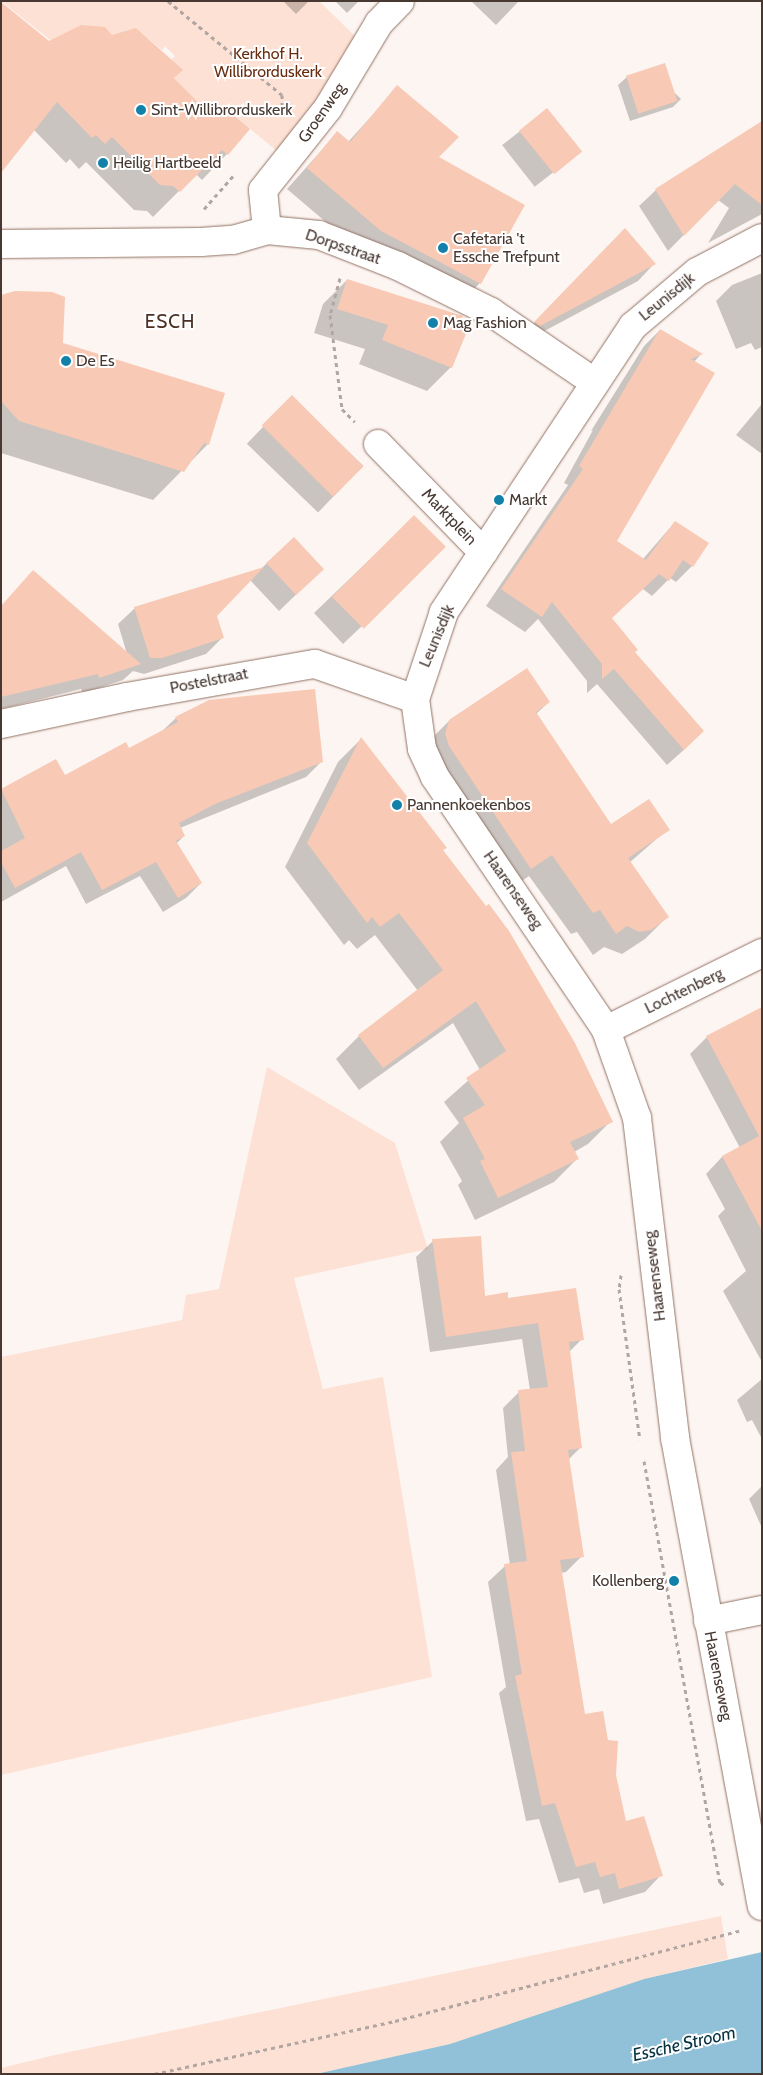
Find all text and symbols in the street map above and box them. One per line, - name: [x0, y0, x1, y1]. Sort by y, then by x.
- park label: Kerkhof H. Willibrorduskerk: [214, 44, 322, 82]
- street label: Groenweg: [294, 79, 350, 147]
- place label: Sint-Willibrorduskerk: [151, 100, 292, 120]
- marker: Sint-Willibrorduskerk: [135, 104, 147, 116]
- place label: Heilig Hartbeeld: [113, 153, 221, 173]
- marker: Heilig Hartbeeld: [97, 157, 109, 169]
- street label: Dorpsstraat: [303, 225, 383, 269]
- place label: Cafetaria 't Essche Trefpunt: [453, 229, 560, 267]
- marker: Cafetaria 't Essche Trefpunt: [437, 242, 449, 254]
- street label: Leunisdijk: [635, 269, 699, 325]
- district label: ESCH: [144, 311, 196, 333]
- place label: Mag Fashion: [443, 313, 527, 333]
- marker: Mag Fashion: [427, 317, 439, 329]
- place label: De Es: [76, 351, 115, 371]
- marker: De Es: [60, 355, 72, 367]
- street label: Marktplein: [417, 485, 481, 549]
- place label: Markt: [509, 490, 547, 510]
- marker: Markt: [493, 494, 505, 506]
- street label: Leunisdijk: [415, 602, 459, 670]
- street label: Postelstraat: [168, 664, 250, 698]
- place label: Pannenkoekenbos: [407, 795, 531, 815]
- marker: Pannenkoekenbos: [391, 799, 403, 811]
- street label: Haarenseweg: [479, 847, 547, 933]
- street label: Lochtenberg: [642, 964, 726, 1018]
- street label: Haarenseweg: [640, 1230, 670, 1322]
- place label: Kollenberg: [592, 1571, 664, 1591]
- marker: Kollenberg: [668, 1575, 680, 1587]
- street label: Haarenseweg: [700, 1630, 736, 1722]
- water label: Essche Stroom: [630, 2022, 738, 2066]

